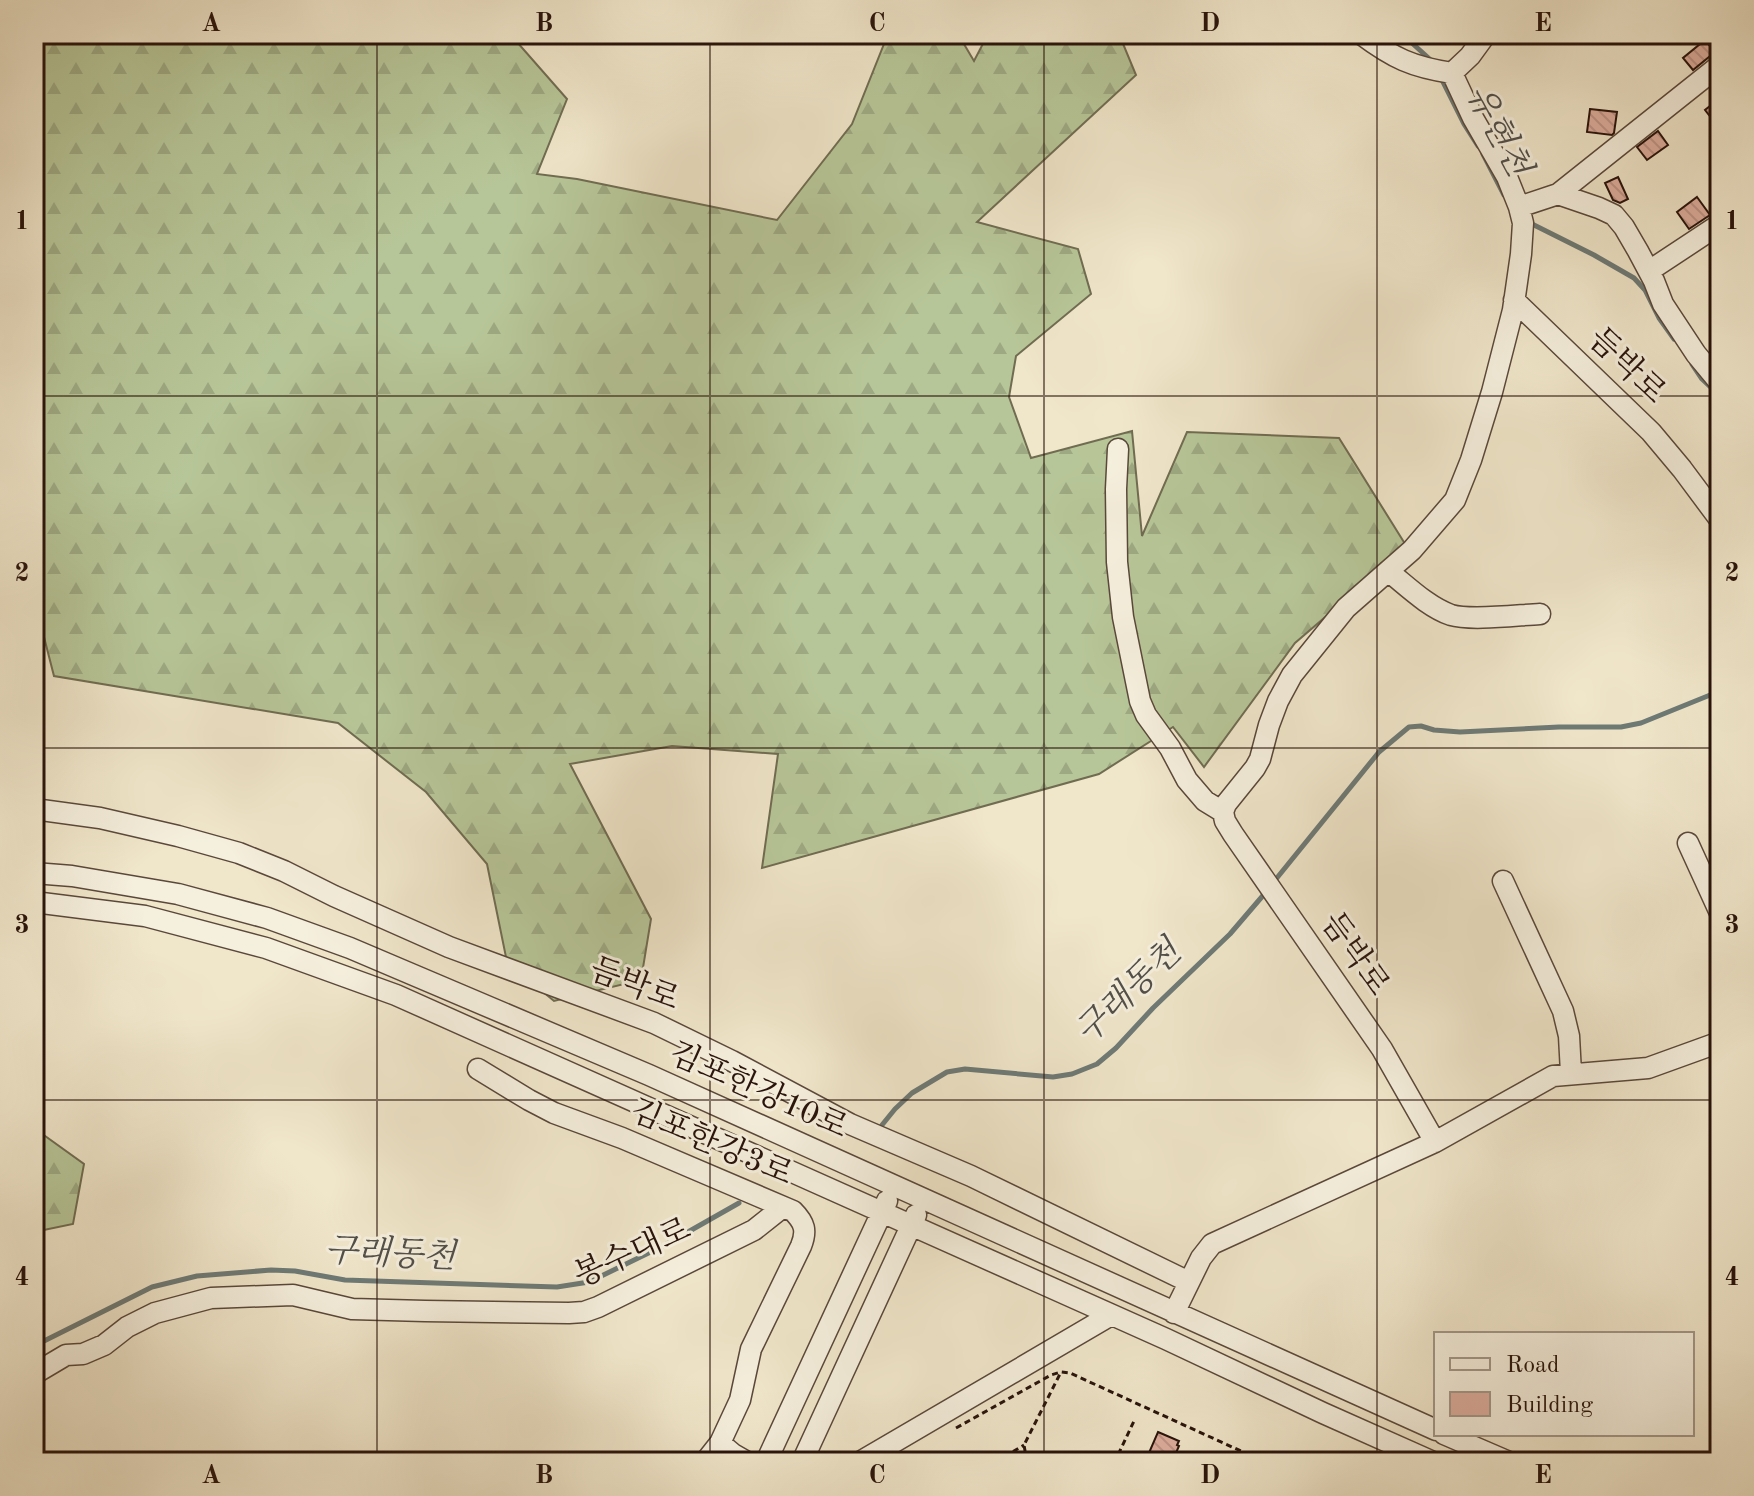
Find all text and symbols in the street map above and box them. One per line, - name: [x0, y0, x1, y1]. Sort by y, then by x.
- text: A: [201, 11, 221, 37]
- text: B: [535, 11, 553, 37]
- text: C: [868, 11, 886, 37]
- text: D: [1200, 11, 1220, 37]
- text: E: [1534, 11, 1552, 37]
- water label: 유현천: [1459, 78, 1539, 184]
- text: 1: [14, 209, 30, 235]
- text: 1: [1724, 209, 1740, 235]
- street label: 듬박로: [1582, 320, 1673, 411]
- text: 2: [14, 561, 30, 587]
- text: 2: [1724, 561, 1740, 587]
- street label: 듬박로: [1314, 906, 1397, 1002]
- text: 3: [14, 913, 30, 939]
- text: 3: [1724, 913, 1740, 939]
- water label: 구래동천: [1068, 931, 1190, 1051]
- street label: 듬박로: [585, 951, 685, 1018]
- street label: 김포한강10로: [664, 1035, 854, 1146]
- street label: 김포한강3로: [625, 1092, 799, 1193]
- street label: 봉수대로: [568, 1211, 696, 1294]
- water label: 구래동천: [324, 1232, 459, 1276]
- text: 4: [14, 1265, 30, 1291]
- text: 4: [1724, 1265, 1740, 1291]
- legend: [1434, 1332, 1694, 1436]
- text: Road: [1506, 1354, 1559, 1378]
- text: Building: [1506, 1394, 1593, 1418]
- text: A: [201, 1463, 221, 1489]
- text: B: [535, 1463, 553, 1489]
- text: C: [868, 1463, 886, 1489]
- text: D: [1200, 1463, 1220, 1489]
- text: E: [1534, 1463, 1552, 1489]

